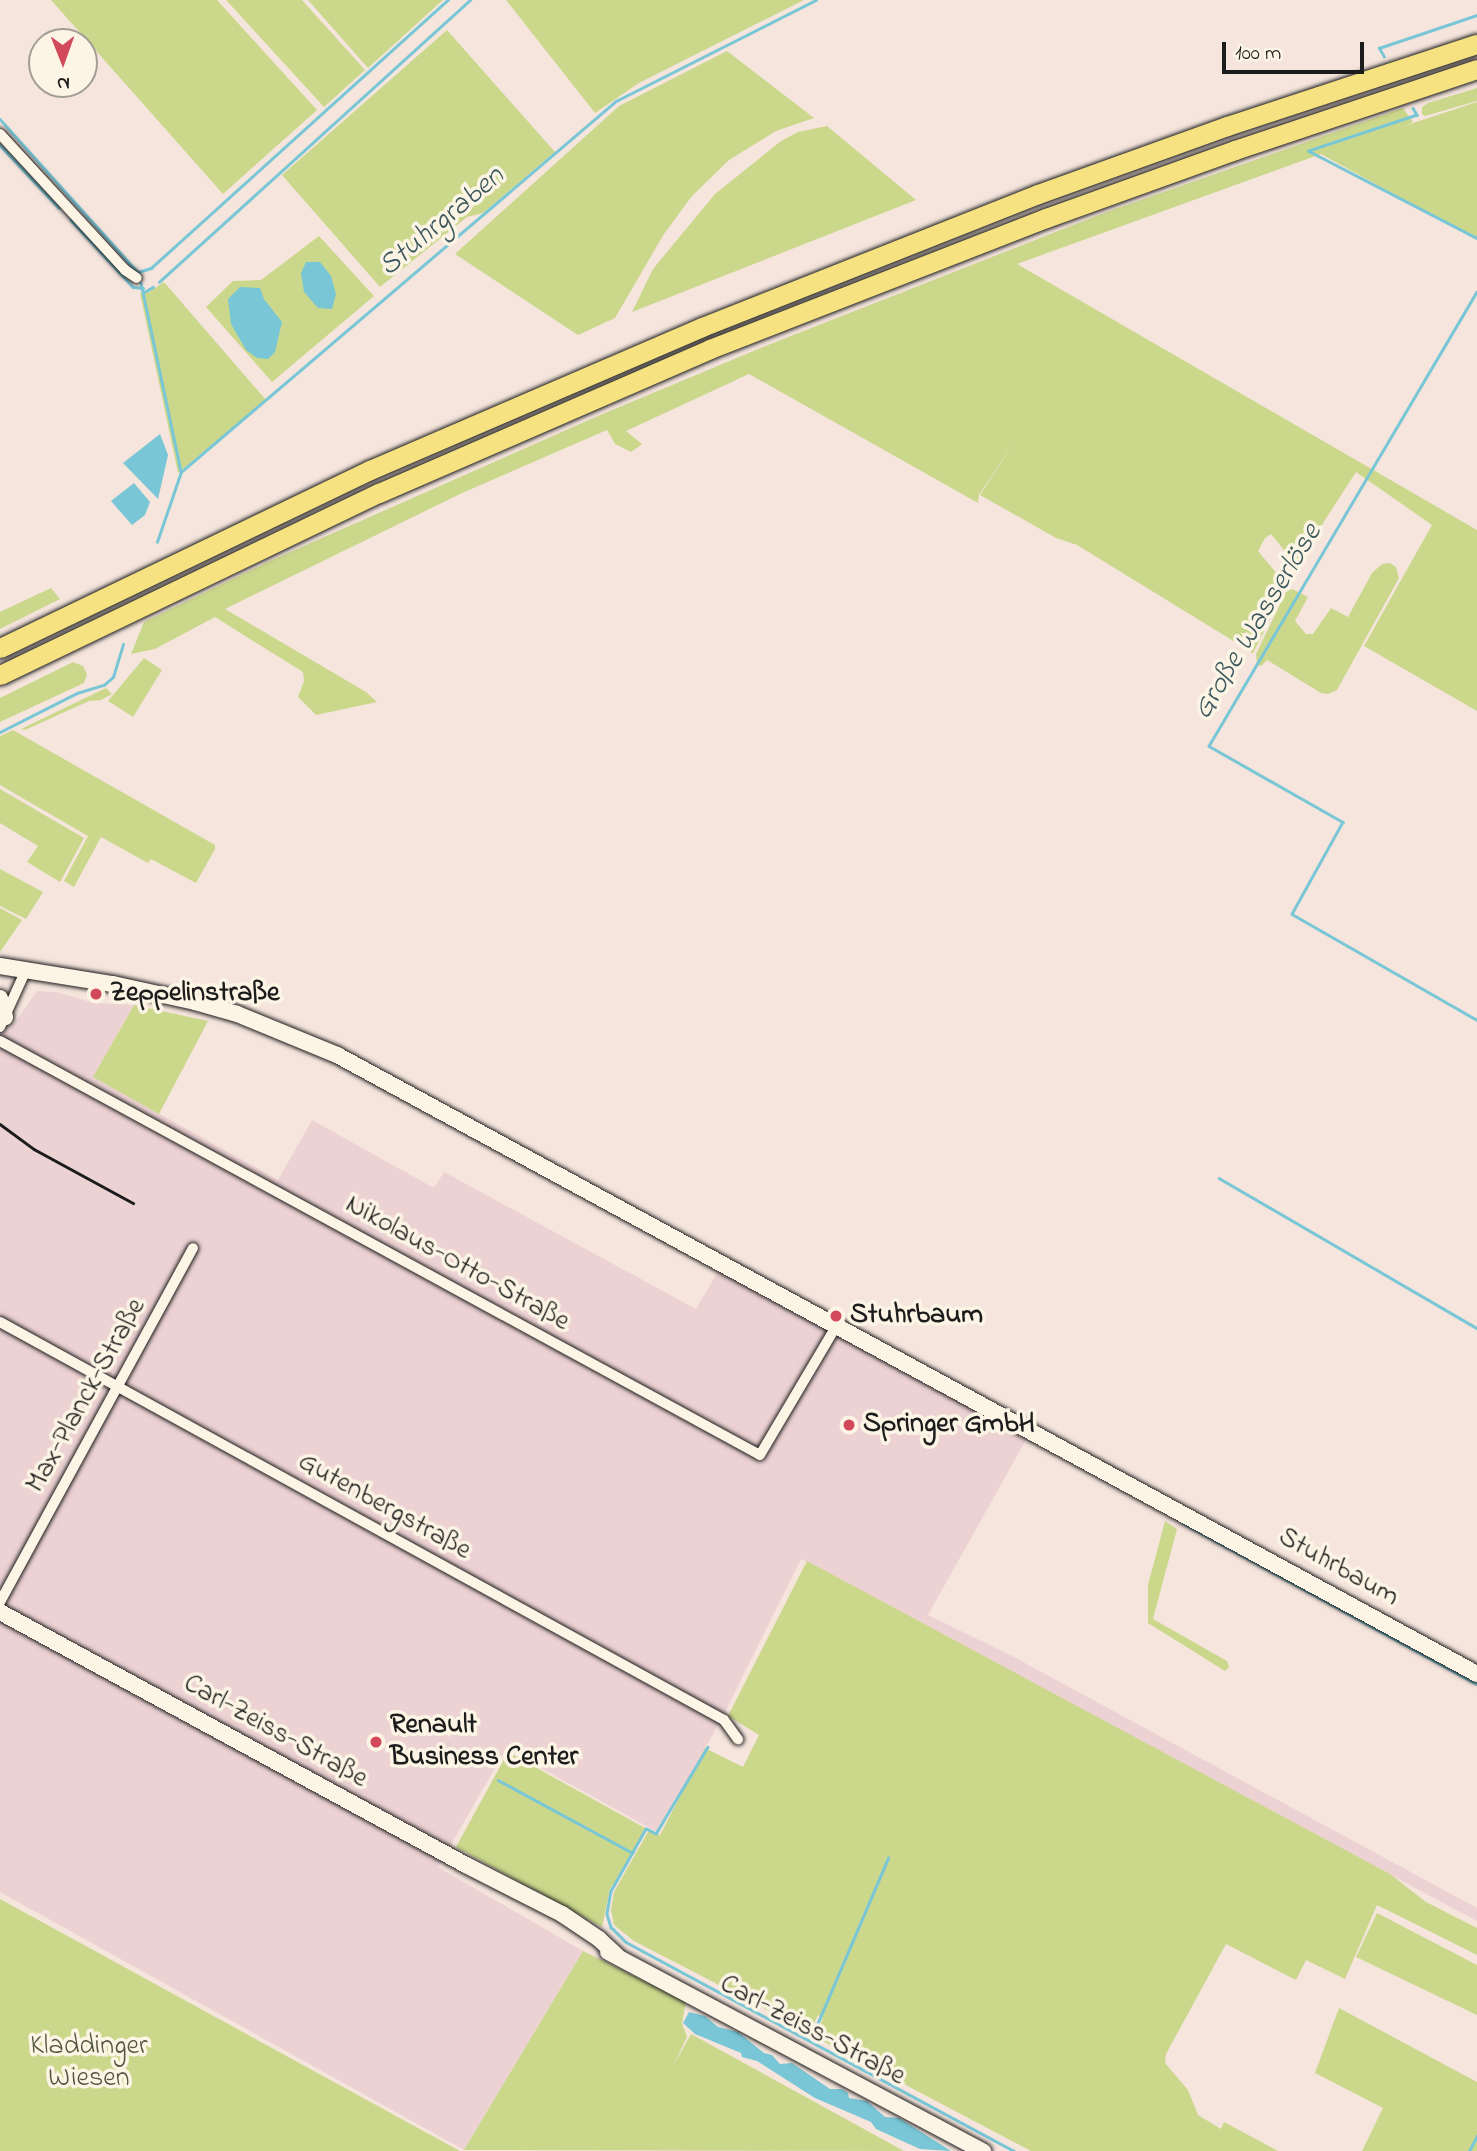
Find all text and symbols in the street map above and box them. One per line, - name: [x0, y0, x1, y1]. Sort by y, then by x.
- north arrow: [28, 28, 98, 98]
- scale bar: [1225, 28, 1367, 72]
- text: 100 m: [1235, 39, 1281, 69]
- text: N: [57, 69, 70, 96]
- water label: Stuhrgraben: [372, 159, 512, 285]
- water label: Große Wasserlöse: [1186, 518, 1330, 726]
- place label: Zeppelinstraße: [110, 977, 280, 1011]
- marker: Zeppelinstraße: [88, 986, 104, 1002]
- street label: Nikolaus-Otto-Straße: [339, 1188, 575, 1340]
- street label: Max-Planck-Straße: [20, 1293, 154, 1499]
- place label: Stuhrbaum: [850, 1299, 983, 1333]
- marker: Stuhrbaum: [828, 1308, 844, 1324]
- place label: Springer GmbH: [863, 1408, 1035, 1442]
- marker: Springer GmbH: [841, 1417, 857, 1433]
- street label: Gutenbergstraße: [292, 1446, 476, 1568]
- street label: Stuhrbaum: [1272, 1521, 1404, 1615]
- street label: Carl-Zeiss-Straße: [177, 1668, 373, 1796]
- place label: Renault Business Center: [390, 1709, 578, 1775]
- marker: Renault Business Center: [368, 1734, 384, 1750]
- street label: Carl-Zeiss-Straße: [714, 1968, 910, 2094]
- park label: Kladdinger Wiesen: [30, 2030, 148, 2096]

